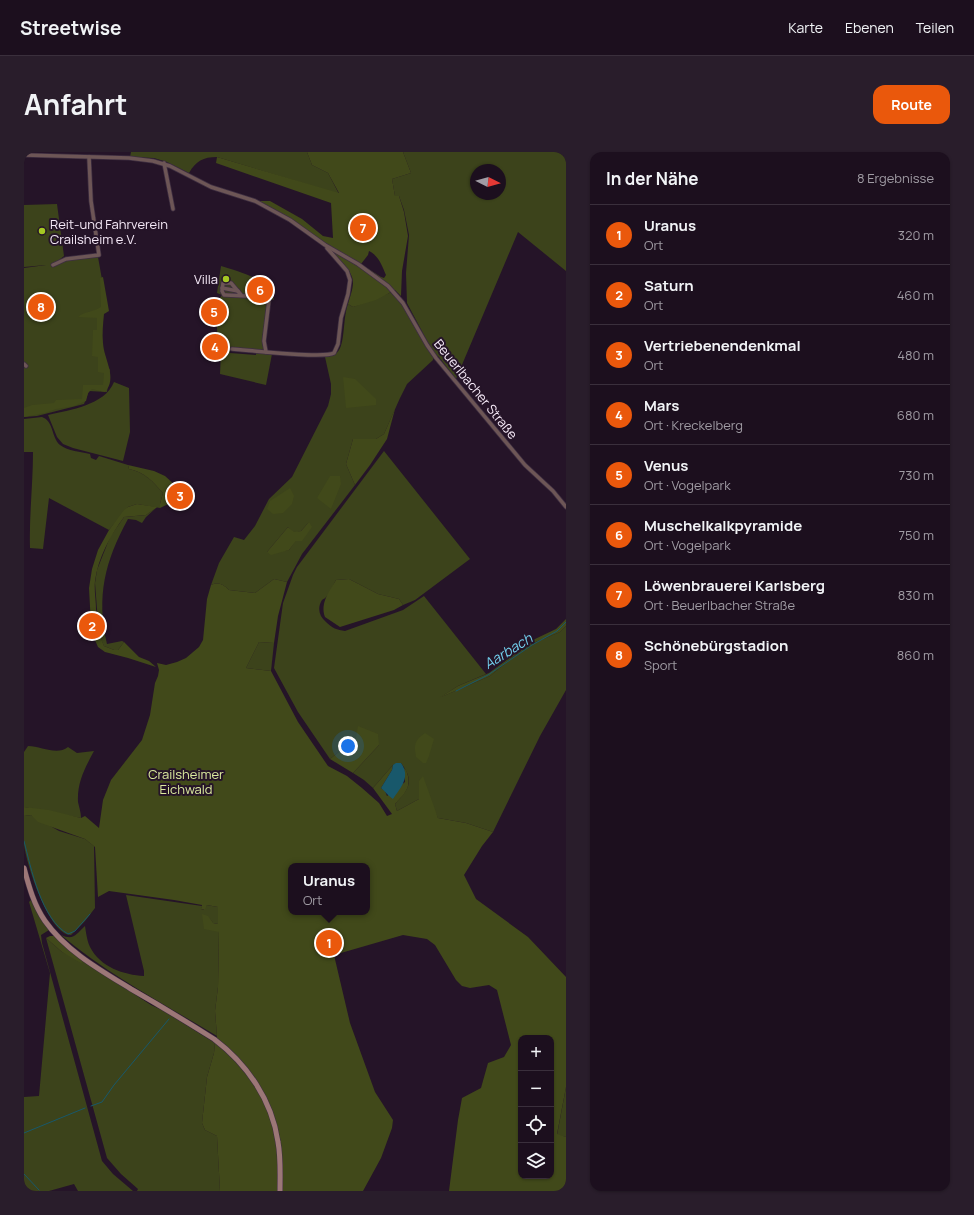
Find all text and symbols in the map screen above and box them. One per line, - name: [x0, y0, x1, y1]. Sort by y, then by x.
- text: Streetwise: [20, 15, 122, 41]
- text: Karte: [788, 18, 823, 37]
- text: Ebenen: [845, 18, 894, 37]
- text: Teilen: [916, 18, 954, 37]
- text: Anfahrt: [24, 85, 127, 123]
- button: Route: [873, 85, 950, 124]
- north arrow: [470, 164, 506, 200]
- text: In der Nähe: [606, 167, 699, 190]
- text: 8 Ergebnisse: [857, 169, 934, 187]
- pin: 7: [350, 213, 376, 243]
- place label: Reit-und Fahrverein Crailsheim e.V.: [50, 215, 168, 248]
- text: Uranus: [644, 215, 696, 236]
- marker: Reit-und Fahrverein Crailsheim e.V.: [37, 226, 47, 236]
- text: 1: [616, 226, 622, 244]
- text: 320 m: [898, 226, 934, 244]
- text: Ort: [644, 236, 663, 254]
- place label: Villa: [194, 270, 218, 288]
- marker: Villa: [221, 274, 231, 284]
- pin: 6: [247, 275, 273, 305]
- text: Saturn: [644, 275, 694, 296]
- text: 2: [615, 286, 623, 304]
- text: 460 m: [897, 286, 934, 304]
- pin: 8: [28, 292, 54, 322]
- text: Ort: [644, 296, 663, 314]
- pin: 5: [201, 297, 227, 327]
- pin: 4: [202, 332, 228, 362]
- street label: Beuerlbacher Straße: [430, 335, 522, 443]
- text: Vertriebenendenkmal: [644, 335, 801, 356]
- text: 3: [615, 346, 623, 364]
- text: 480 m: [897, 346, 934, 364]
- text: Ort: [644, 356, 663, 374]
- text: Mars: [644, 395, 679, 416]
- text: 4: [615, 406, 623, 424]
- text: 680 m: [897, 406, 934, 424]
- text: Ort · Kreckelberg: [644, 416, 743, 434]
- text: Venus: [644, 455, 688, 476]
- text: 5: [615, 466, 623, 484]
- text: 730 m: [899, 466, 934, 484]
- text: Ort · Vogelpark: [644, 476, 731, 494]
- pin: 3: [167, 481, 193, 511]
- text: Muschelkalkpyramide: [644, 515, 802, 536]
- text: 6: [615, 526, 623, 544]
- text: 750 m: [898, 526, 934, 544]
- text: Ort · Vogelpark: [644, 536, 731, 554]
- text: Löwenbrauerei Karlsberg: [644, 575, 825, 596]
- text: 7: [616, 586, 622, 604]
- text: 830 m: [898, 586, 934, 604]
- text: Ort · Beuerlbacher Straße: [644, 596, 795, 614]
- pin: 2: [79, 611, 105, 641]
- water label: Aarbach: [480, 628, 536, 673]
- text: Schönebürgstadion: [644, 635, 788, 656]
- text: 8: [615, 646, 623, 664]
- text: 860 m: [897, 646, 934, 664]
- text: Sport: [644, 656, 677, 674]
- your location: [338, 736, 358, 756]
- park label: Crailsheimer Eichwald: [148, 765, 224, 798]
- popup: [288, 863, 370, 915]
- text: Uranus: [303, 870, 355, 891]
- text: Ort: [303, 891, 322, 909]
- pin: 1: [316, 928, 342, 958]
- map controls: [518, 1035, 554, 1179]
- button: +: [518, 1035, 554, 1071]
- button: −: [518, 1071, 554, 1107]
- button: locate: [518, 1107, 554, 1143]
- button: layers: [518, 1143, 554, 1179]

